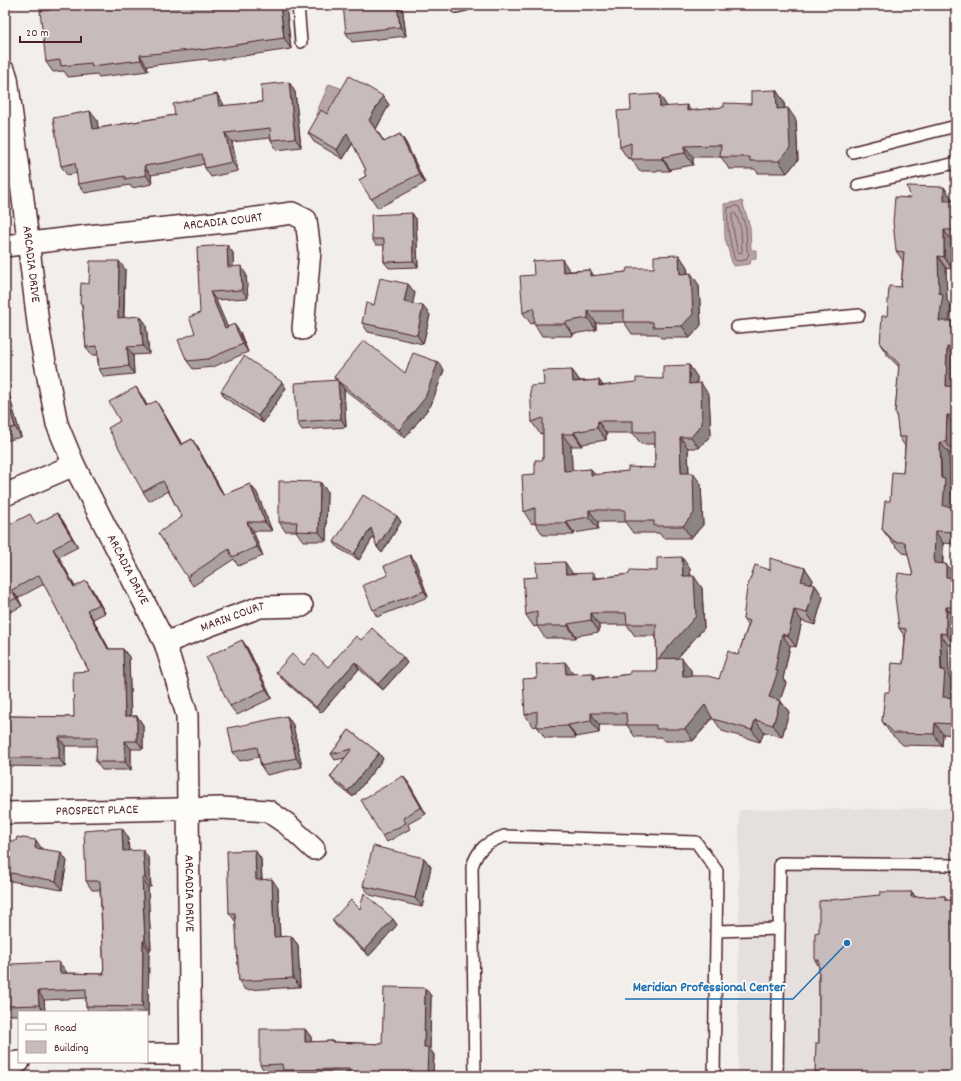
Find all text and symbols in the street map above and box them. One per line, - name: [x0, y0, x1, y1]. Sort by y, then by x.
- scale bar: [20, 18, 81, 44]
- text: 20 m: [26, 25, 49, 42]
- street label: ARCADIA COURT: [182, 208, 263, 236]
- street label: ARCADIA DRIVE: [17, 225, 45, 304]
- street label: ARCADIA DRIVE: [101, 531, 154, 608]
- street label: MARIN COURT: [198, 597, 264, 638]
- street label: PROSPECT PLACE: [55, 800, 139, 821]
- street label: ARCADIA DRIVE: [179, 855, 199, 932]
- callout: Meridian Professional Center: [625, 973, 793, 999]
- text: Meridian Professional Center: [633, 978, 786, 998]
- legend: [18, 1011, 148, 1063]
- text: Road: [54, 1020, 76, 1037]
- text: Building: [54, 1040, 89, 1057]

